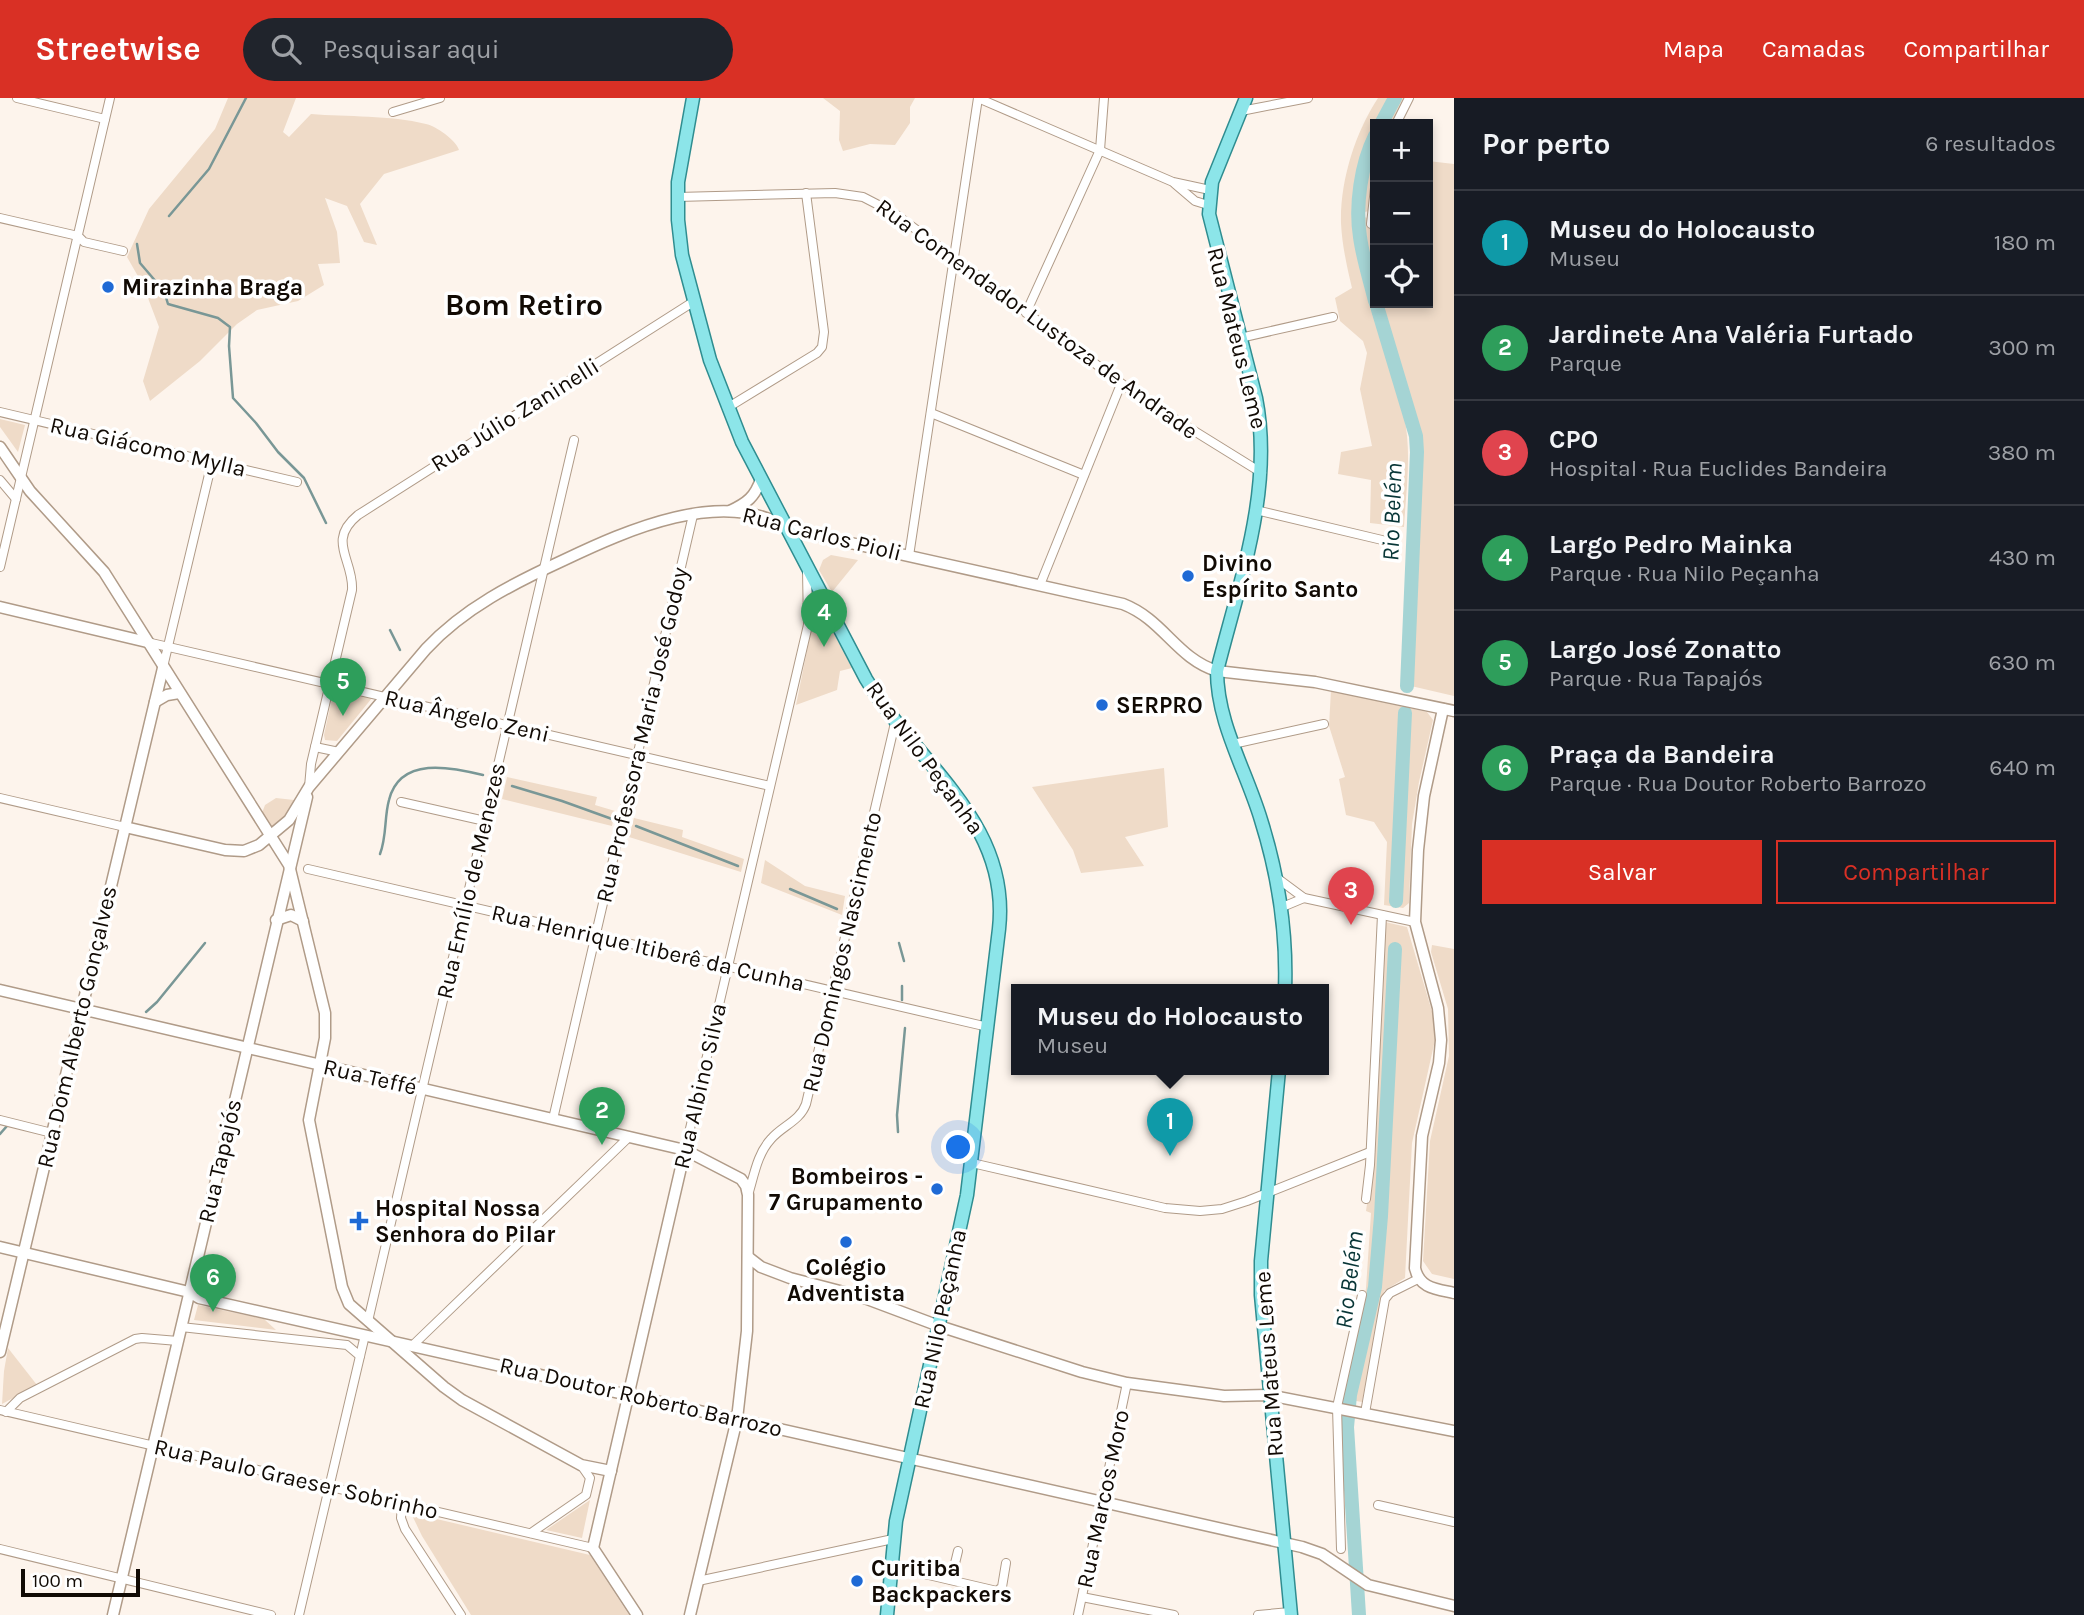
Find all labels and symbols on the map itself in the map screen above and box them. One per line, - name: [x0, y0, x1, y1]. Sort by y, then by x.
- street label: Rua Comendador Lustoza de Andrade: [871, 193, 1203, 445]
- street label: Rua Mateus Leme: [1201, 244, 1273, 432]
- place label: Mirazinha Braga: [122, 274, 303, 301]
- marker: Mirazinha Braga: [100, 279, 116, 295]
- district label: Bom Retiro: [445, 287, 603, 323]
- street label: Rua Júlio Zaninelli: [426, 352, 604, 478]
- street label: Rua Giácomo Mylla: [47, 411, 249, 483]
- water label: Rio Belém: [1376, 462, 1408, 562]
- street label: Rua Carlos Pioli: [740, 501, 904, 567]
- place label: Divino Espírito Santo: [1202, 550, 1358, 603]
- street label: Rua Professora Maria José Godoy: [590, 564, 694, 905]
- marker: Divino Espírito Santo: [1180, 568, 1196, 584]
- pin: 4: [801, 589, 847, 647]
- pin: 5: [320, 658, 366, 716]
- street label: Rua Nilo Peçanha: [860, 676, 990, 840]
- street label: Rua Ângelo Zeni: [382, 684, 552, 748]
- place label: SERPRO: [1116, 692, 1203, 719]
- marker: SERPRO: [1094, 697, 1110, 713]
- street label: Rua Emílio de Menezes: [431, 760, 511, 1002]
- street label: Rua Domingos Nascimento: [797, 809, 887, 1095]
- pin: 3: [1328, 867, 1374, 925]
- street label: Rua Dom Alberto Gonçalves: [31, 883, 123, 1171]
- street label: Rua Henrique Itiberê da Cunha: [489, 899, 807, 997]
- street label: Rua Albino Silva: [668, 1000, 732, 1172]
- street label: Rua Teffé: [321, 1053, 419, 1101]
- pin: 2: [579, 1087, 625, 1145]
- street label: Rua Tapajós: [193, 1096, 247, 1226]
- pin: 1: [1147, 1098, 1193, 1156]
- your location: [941, 1130, 975, 1164]
- place label: Bombeiros - 7 Grupamento: [769, 1163, 923, 1216]
- marker: Bombeiros - 7 Grupamento: [929, 1181, 945, 1197]
- place label: Hospital Nossa Senhora do Pilar: [375, 1195, 555, 1248]
- marker: Hospital Nossa Senhora do Pilar: [349, 1211, 369, 1231]
- street label: Rua Nilo Peçanha: [908, 1227, 972, 1411]
- water label: Rio Belém: [1329, 1229, 1369, 1331]
- marker: Colégio Adventista: [838, 1234, 854, 1250]
- pin: 6: [190, 1254, 236, 1312]
- place label: Colégio Adventista: [787, 1254, 905, 1307]
- street label: Rua Mateus Leme: [1249, 1270, 1289, 1458]
- street label: Rua Doutor Roberto Barrozo: [497, 1351, 785, 1443]
- street label: Rua Marcos Moro: [1071, 1407, 1135, 1591]
- street label: Rua Paulo Graeser Sobrinho: [151, 1433, 441, 1525]
- place label: Curitiba Backpackers: [871, 1555, 1012, 1608]
- scale bar: [21, 1566, 140, 1598]
- marker: Curitiba Backpackers: [849, 1573, 865, 1589]

